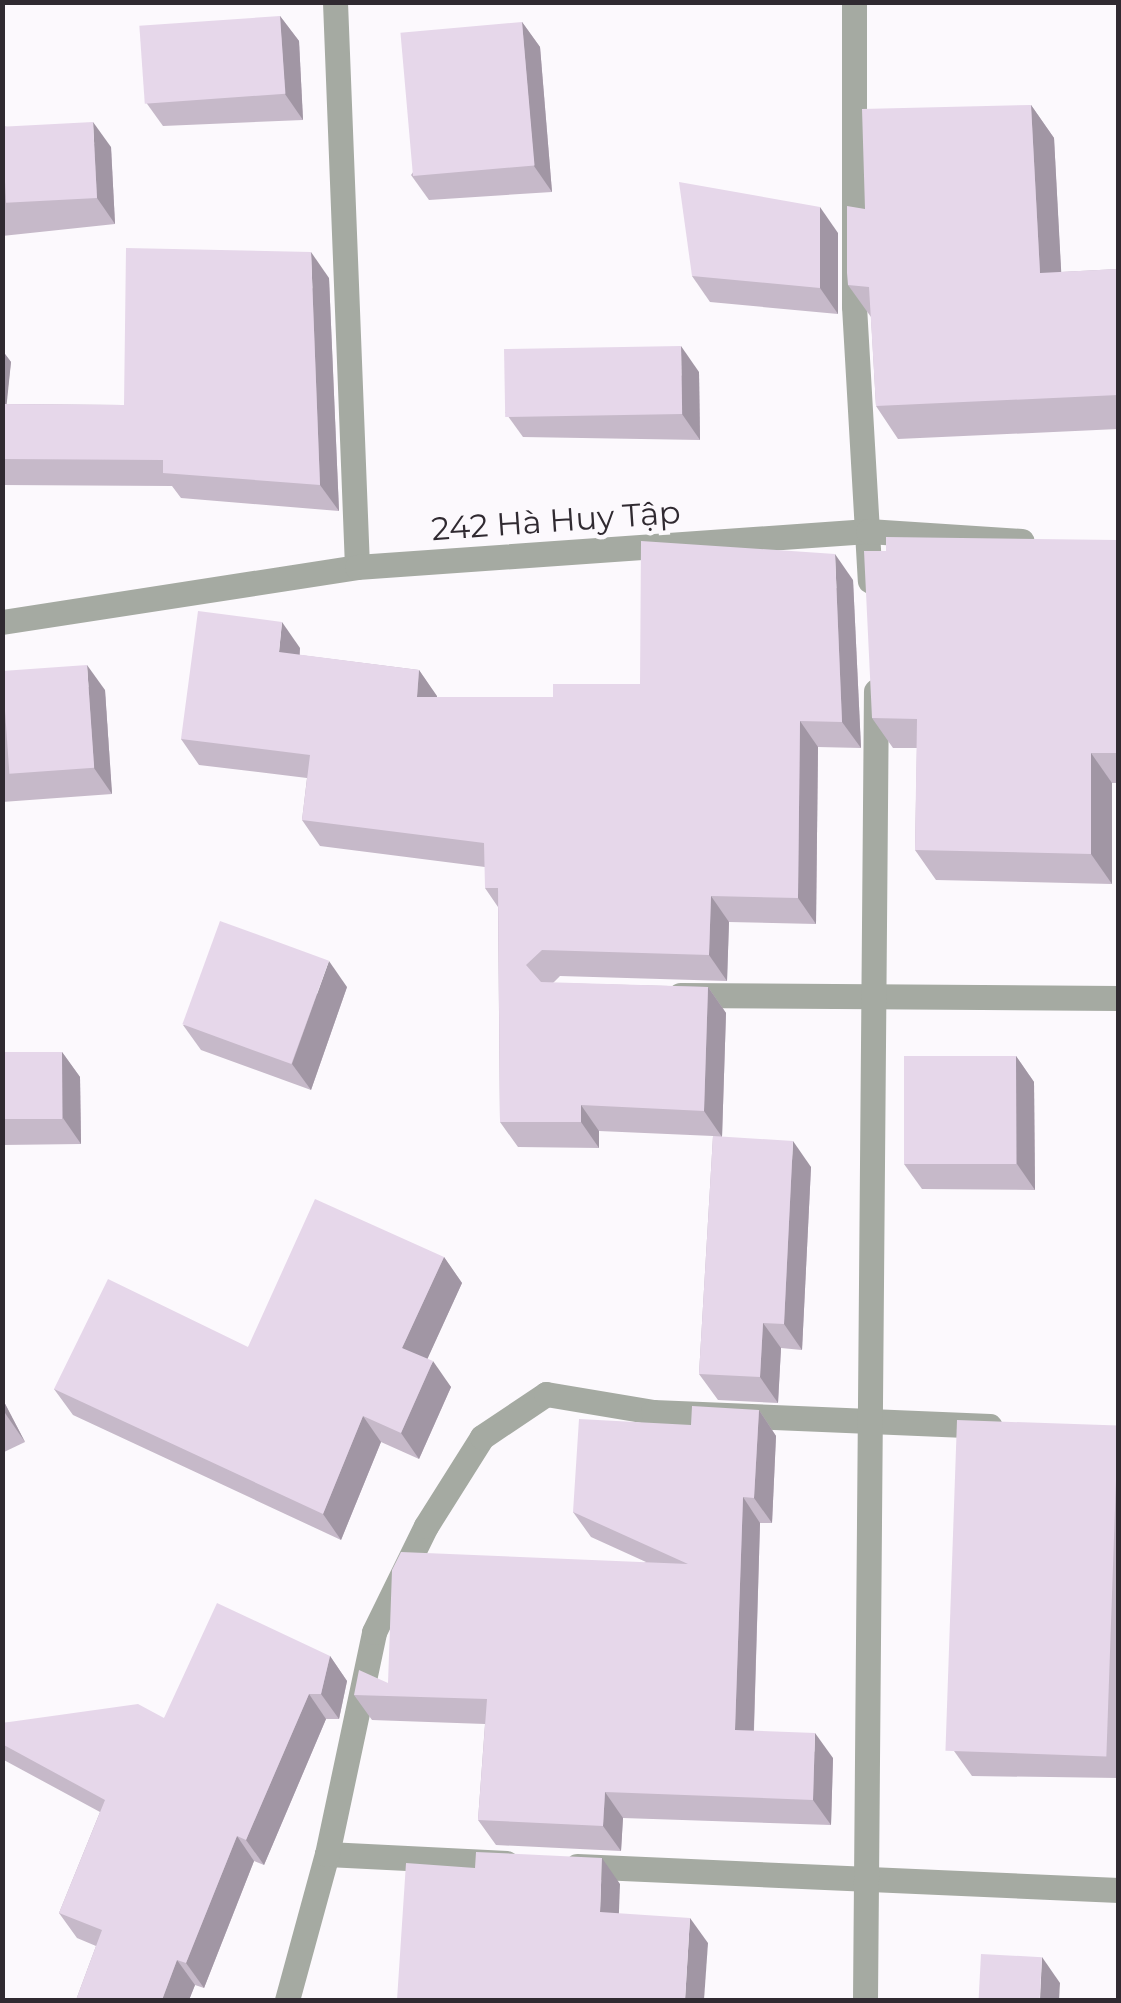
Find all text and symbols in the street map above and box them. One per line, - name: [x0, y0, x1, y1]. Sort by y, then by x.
- street label: 242 Hà Huy Tập: [430, 493, 682, 549]

